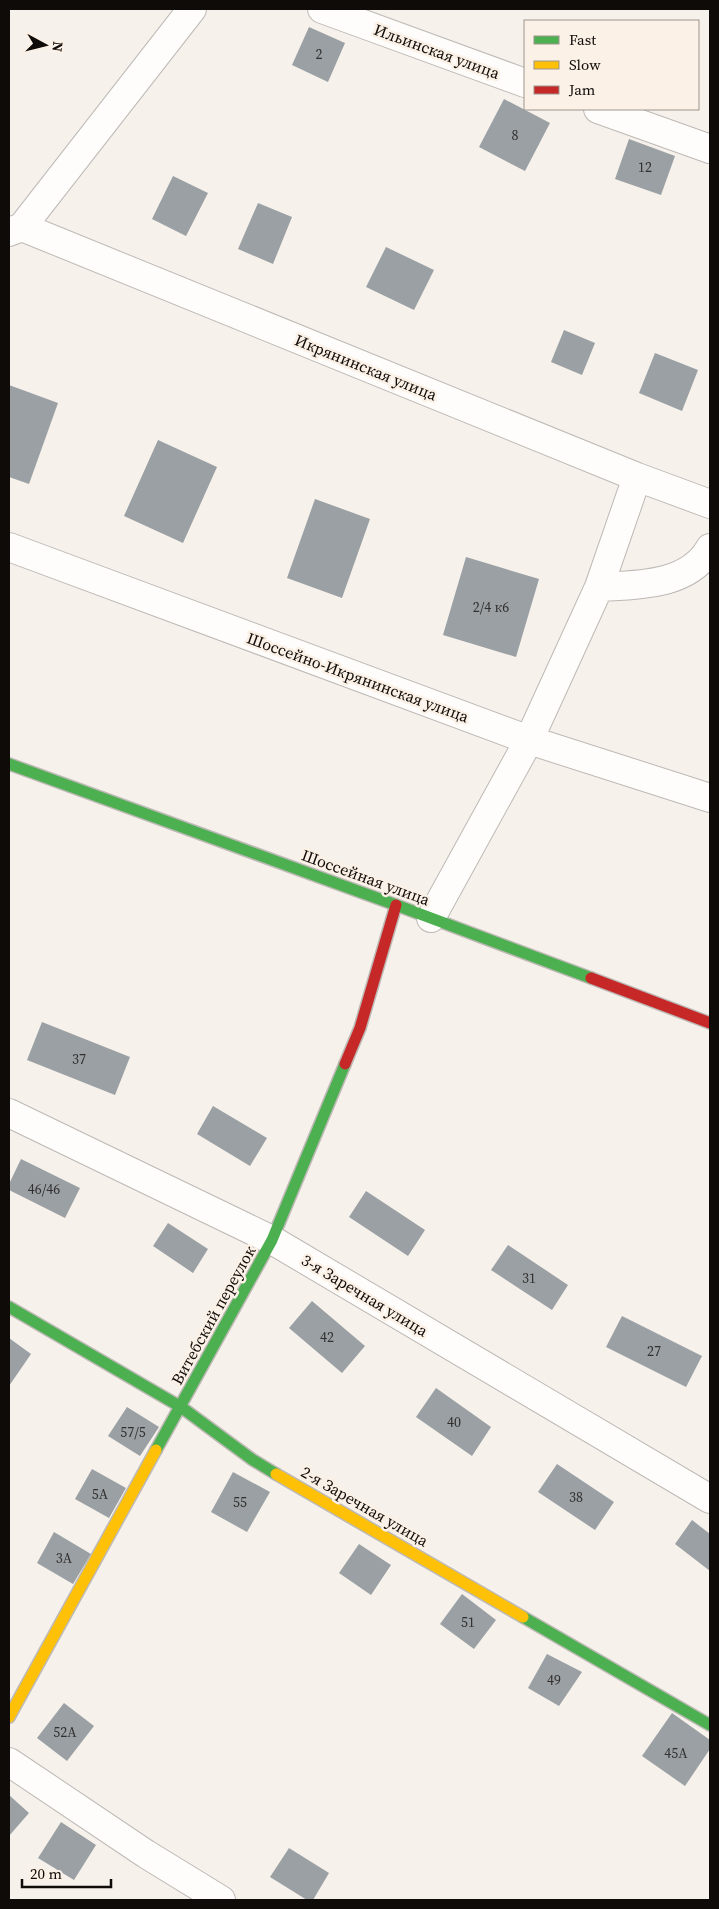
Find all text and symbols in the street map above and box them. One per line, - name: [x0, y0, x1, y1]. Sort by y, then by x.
- street label: Ильинская улица: [371, 18, 504, 84]
- north arrow: [20, 20, 70, 70]
- legend: [524, 20, 699, 110]
- text: Fast: [569, 29, 596, 50]
- text: N: [47, 40, 68, 53]
- house number: 2: [316, 44, 323, 64]
- text: Slow: [569, 54, 601, 75]
- text: Jam: [568, 79, 596, 100]
- house number: 8: [512, 125, 519, 145]
- house number: 12: [638, 157, 652, 177]
- street label: Икрянинская улица: [292, 328, 441, 406]
- house number: 2/4 к6: [473, 597, 509, 617]
- street label: Шоссейно-Икрянинская улица: [244, 627, 473, 728]
- street label: Шоссейная улица: [299, 844, 434, 911]
- house number: 37: [72, 1049, 86, 1069]
- house number: 46/46: [28, 1179, 60, 1199]
- street label: Витебский переулок: [166, 1241, 260, 1388]
- street label: 3-я Заречная улица: [298, 1249, 433, 1342]
- house number: 31: [522, 1268, 536, 1288]
- house number: 42: [320, 1327, 334, 1347]
- house number: 27: [647, 1341, 661, 1361]
- house number: 40: [447, 1412, 461, 1432]
- house number: 57/5: [120, 1422, 146, 1442]
- street label: 2-я Заречная улица: [297, 1461, 433, 1552]
- house number: 5А: [92, 1484, 109, 1504]
- house number: 38: [569, 1487, 583, 1507]
- house number: 55: [233, 1492, 247, 1512]
- house number: 3А: [56, 1548, 73, 1568]
- house number: 51: [461, 1612, 475, 1632]
- house number: 49: [547, 1670, 561, 1690]
- house number: 52А: [53, 1722, 77, 1742]
- house number: 45А: [664, 1743, 688, 1763]
- scale bar: [22, 1856, 111, 1888]
- text: 20 m: [30, 1863, 62, 1884]

